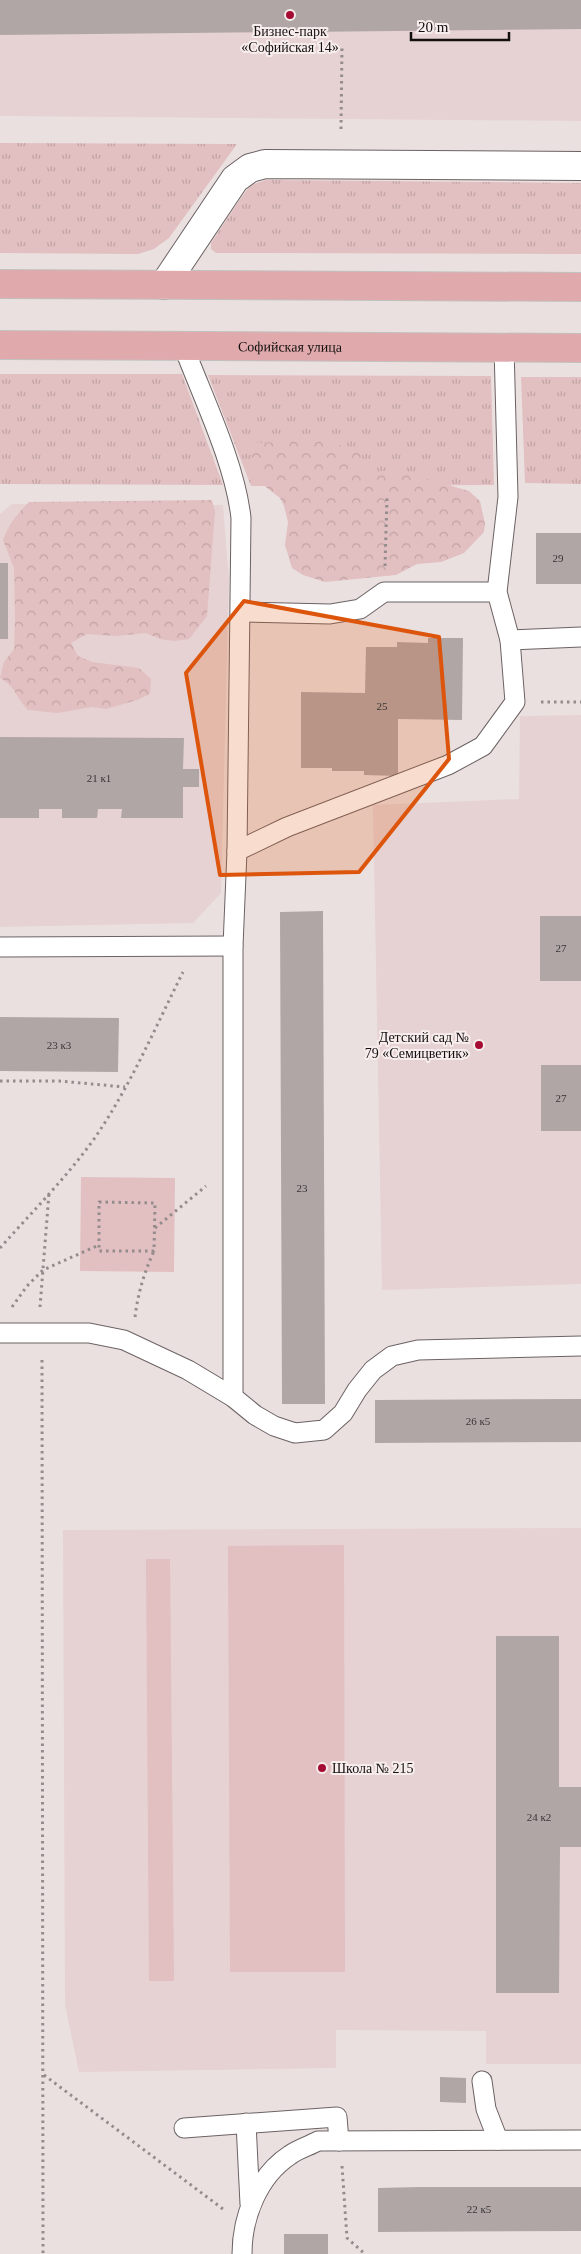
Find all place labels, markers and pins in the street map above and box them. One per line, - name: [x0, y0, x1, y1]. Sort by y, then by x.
- marker: Бизнес-парк «Софийская 14»: [284, 9, 296, 21]
- place label: Бизнес-парк «Софийская 14»: [241, 24, 339, 55]
- place label: Детский сад № 79 «Семицветик»: [365, 1030, 469, 1061]
- marker: Детский сад № 79 «Семицветик»: [473, 1039, 485, 1051]
- place label: Школа № 215: [332, 1761, 414, 1776]
- marker: Школа № 215: [316, 1762, 328, 1774]

